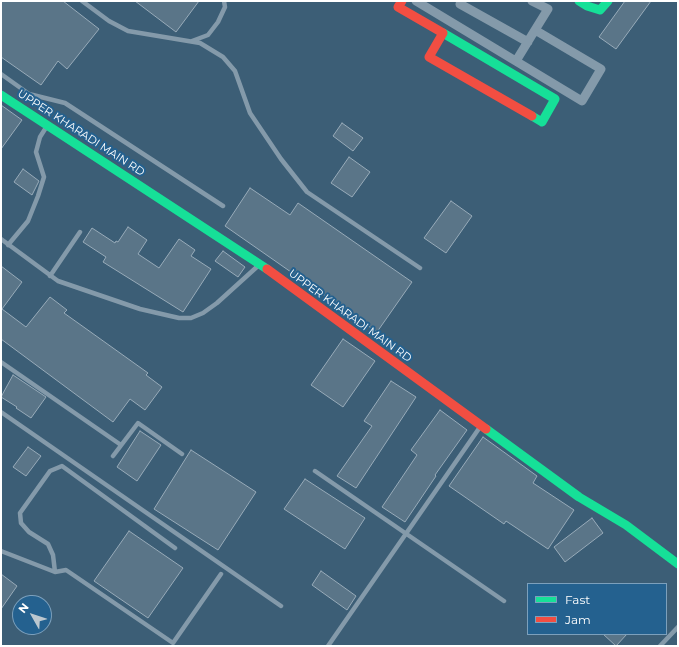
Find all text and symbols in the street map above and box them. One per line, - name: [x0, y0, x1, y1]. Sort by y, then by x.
- street label: UPPER KHARADI MAIN RD: [15, 87, 147, 179]
- street label: UPPER KHARADI MAIN RD: [286, 267, 414, 365]
- legend: [527, 583, 667, 635]
- text: Fast: [565, 592, 590, 607]
- north arrow: [12, 595, 52, 635]
- text: N: [15, 600, 32, 616]
- text: Jam: [565, 612, 591, 627]

